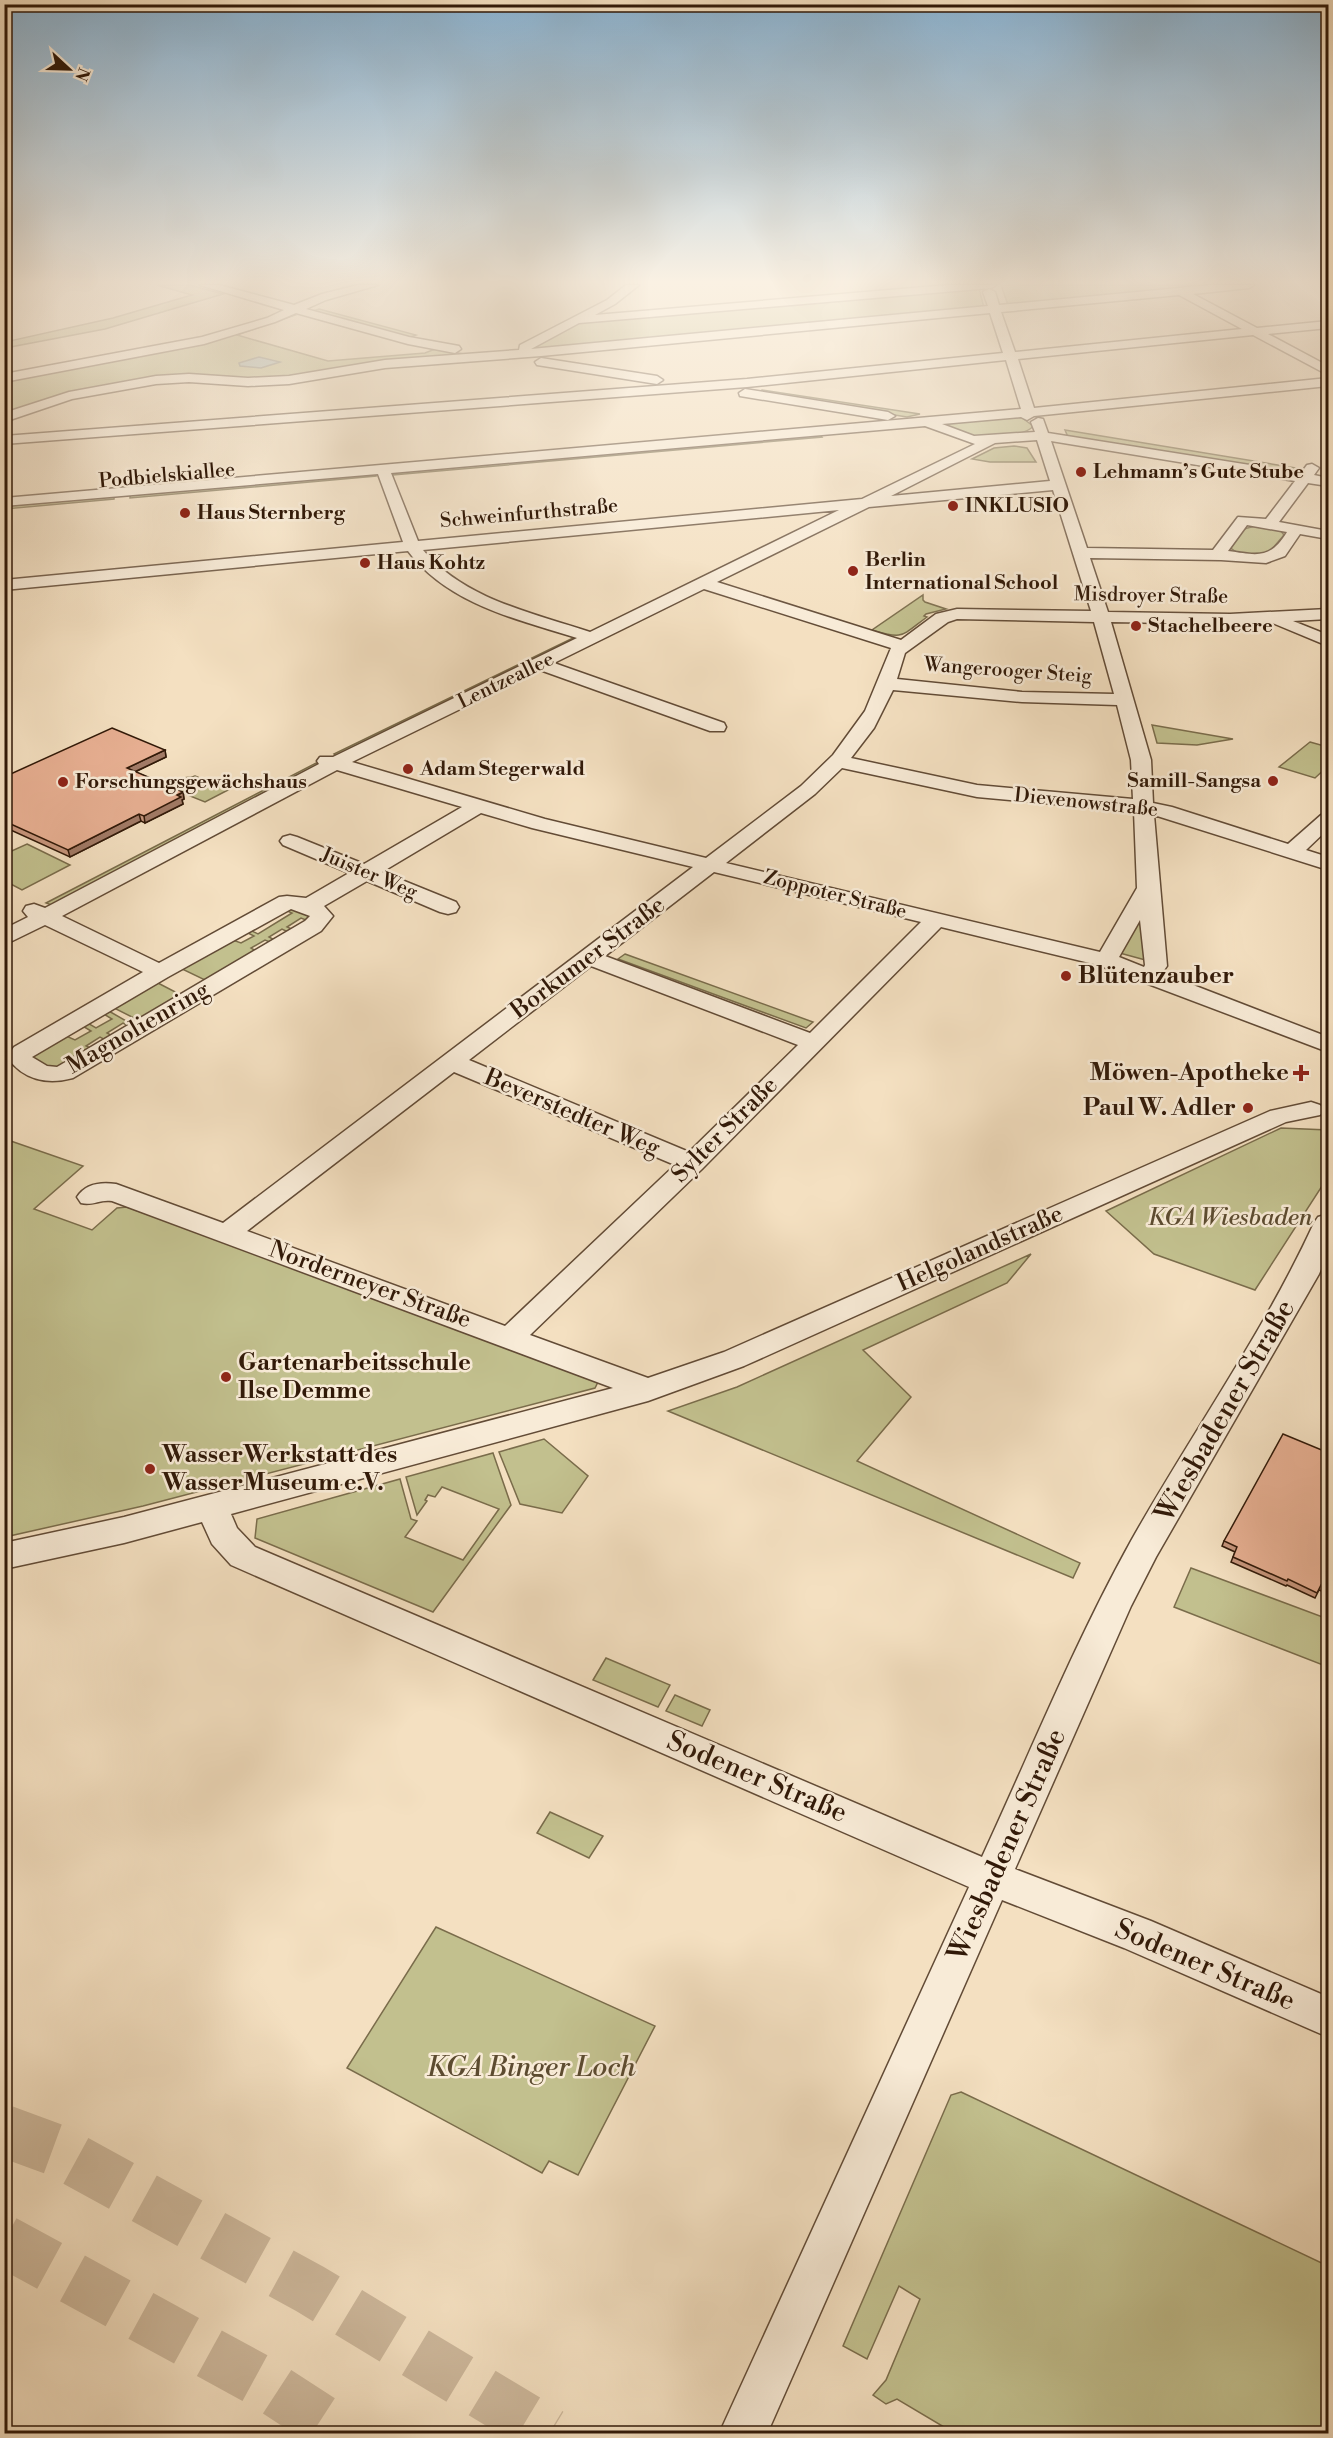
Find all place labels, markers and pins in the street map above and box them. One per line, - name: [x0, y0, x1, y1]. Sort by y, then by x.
- place label: Lehmann’s Gute Stube: [1093, 460, 1304, 485]
- marker: Lehmann’s Gute Stube: [1074, 465, 1088, 479]
- place label: INKLUSIO: [965, 494, 1069, 519]
- marker: INKLUSIO: [946, 499, 960, 513]
- place label: Haus Sternberg: [197, 501, 346, 526]
- marker: Haus Sternberg: [178, 506, 192, 520]
- place label: Berlin International School: [865, 548, 1059, 596]
- place label: Haus Kohtz: [377, 551, 485, 576]
- marker: Haus Kohtz: [358, 556, 372, 570]
- marker: Berlin International School: [846, 564, 860, 578]
- place label: Stachelbeere: [1148, 614, 1273, 639]
- marker: Stachelbeere: [1129, 619, 1143, 633]
- place label: Adam Stegerwald: [419, 757, 585, 782]
- marker: Adam Stegerwald: [401, 762, 415, 776]
- place label: Samill-Sangsa: [1127, 769, 1261, 794]
- place label: Forschungsgewächshaus: [75, 770, 307, 795]
- marker: Samill-Sangsa: [1266, 774, 1280, 788]
- marker: Forschungsgewächshaus: [56, 775, 70, 789]
- place label: Blütenzauber: [1078, 961, 1234, 991]
- marker: Blütenzauber: [1059, 969, 1073, 983]
- place label: Möwen-Apotheke: [1089, 1058, 1289, 1088]
- marker: Möwen-Apotheke: [1294, 1066, 1308, 1080]
- place label: Paul W. Adler: [1083, 1093, 1236, 1123]
- marker: Paul W. Adler: [1241, 1101, 1255, 1115]
- place label: Gartenarbeitsschule Ilse Demme: [238, 1348, 471, 1406]
- marker: Gartenarbeitsschule Ilse Demme: [219, 1370, 233, 1384]
- place label: WasserWerkstatt des WasserMuseum e.V.: [161, 1440, 397, 1498]
- marker: WasserWerkstatt des WasserMuseum e.V.: [143, 1462, 157, 1476]

